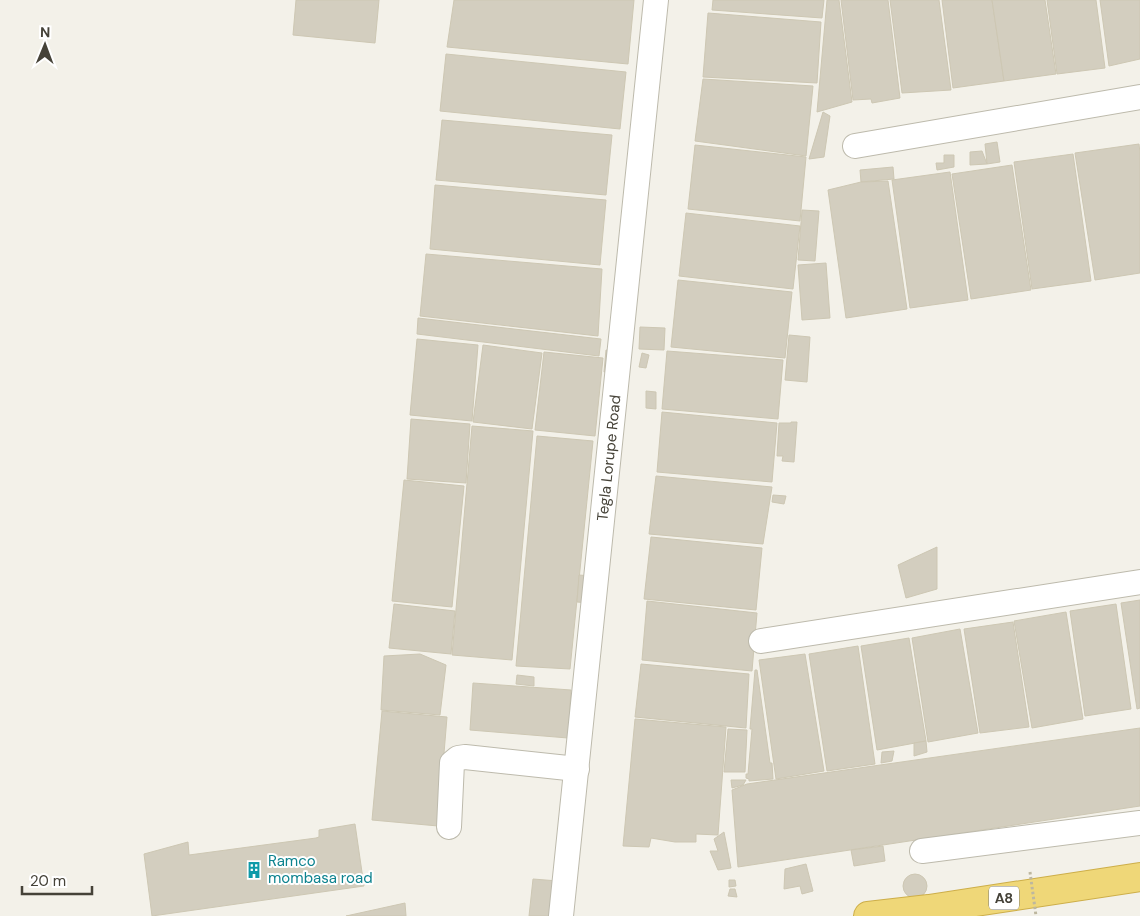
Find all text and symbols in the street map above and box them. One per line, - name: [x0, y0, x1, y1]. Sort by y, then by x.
- north arrow: [20, 20, 70, 70]
- text: N: [40, 23, 50, 41]
- street label: Tegla Lorupe Road: [592, 394, 626, 522]
- place label: Ramco mombasa road: [268, 851, 373, 888]
- building icon: Ramco mombasa road: [244, 860, 264, 880]
- scale bar: [22, 864, 92, 896]
- text: 20 m: [30, 871, 66, 891]
- road number: A8: [989, 886, 1019, 910]

